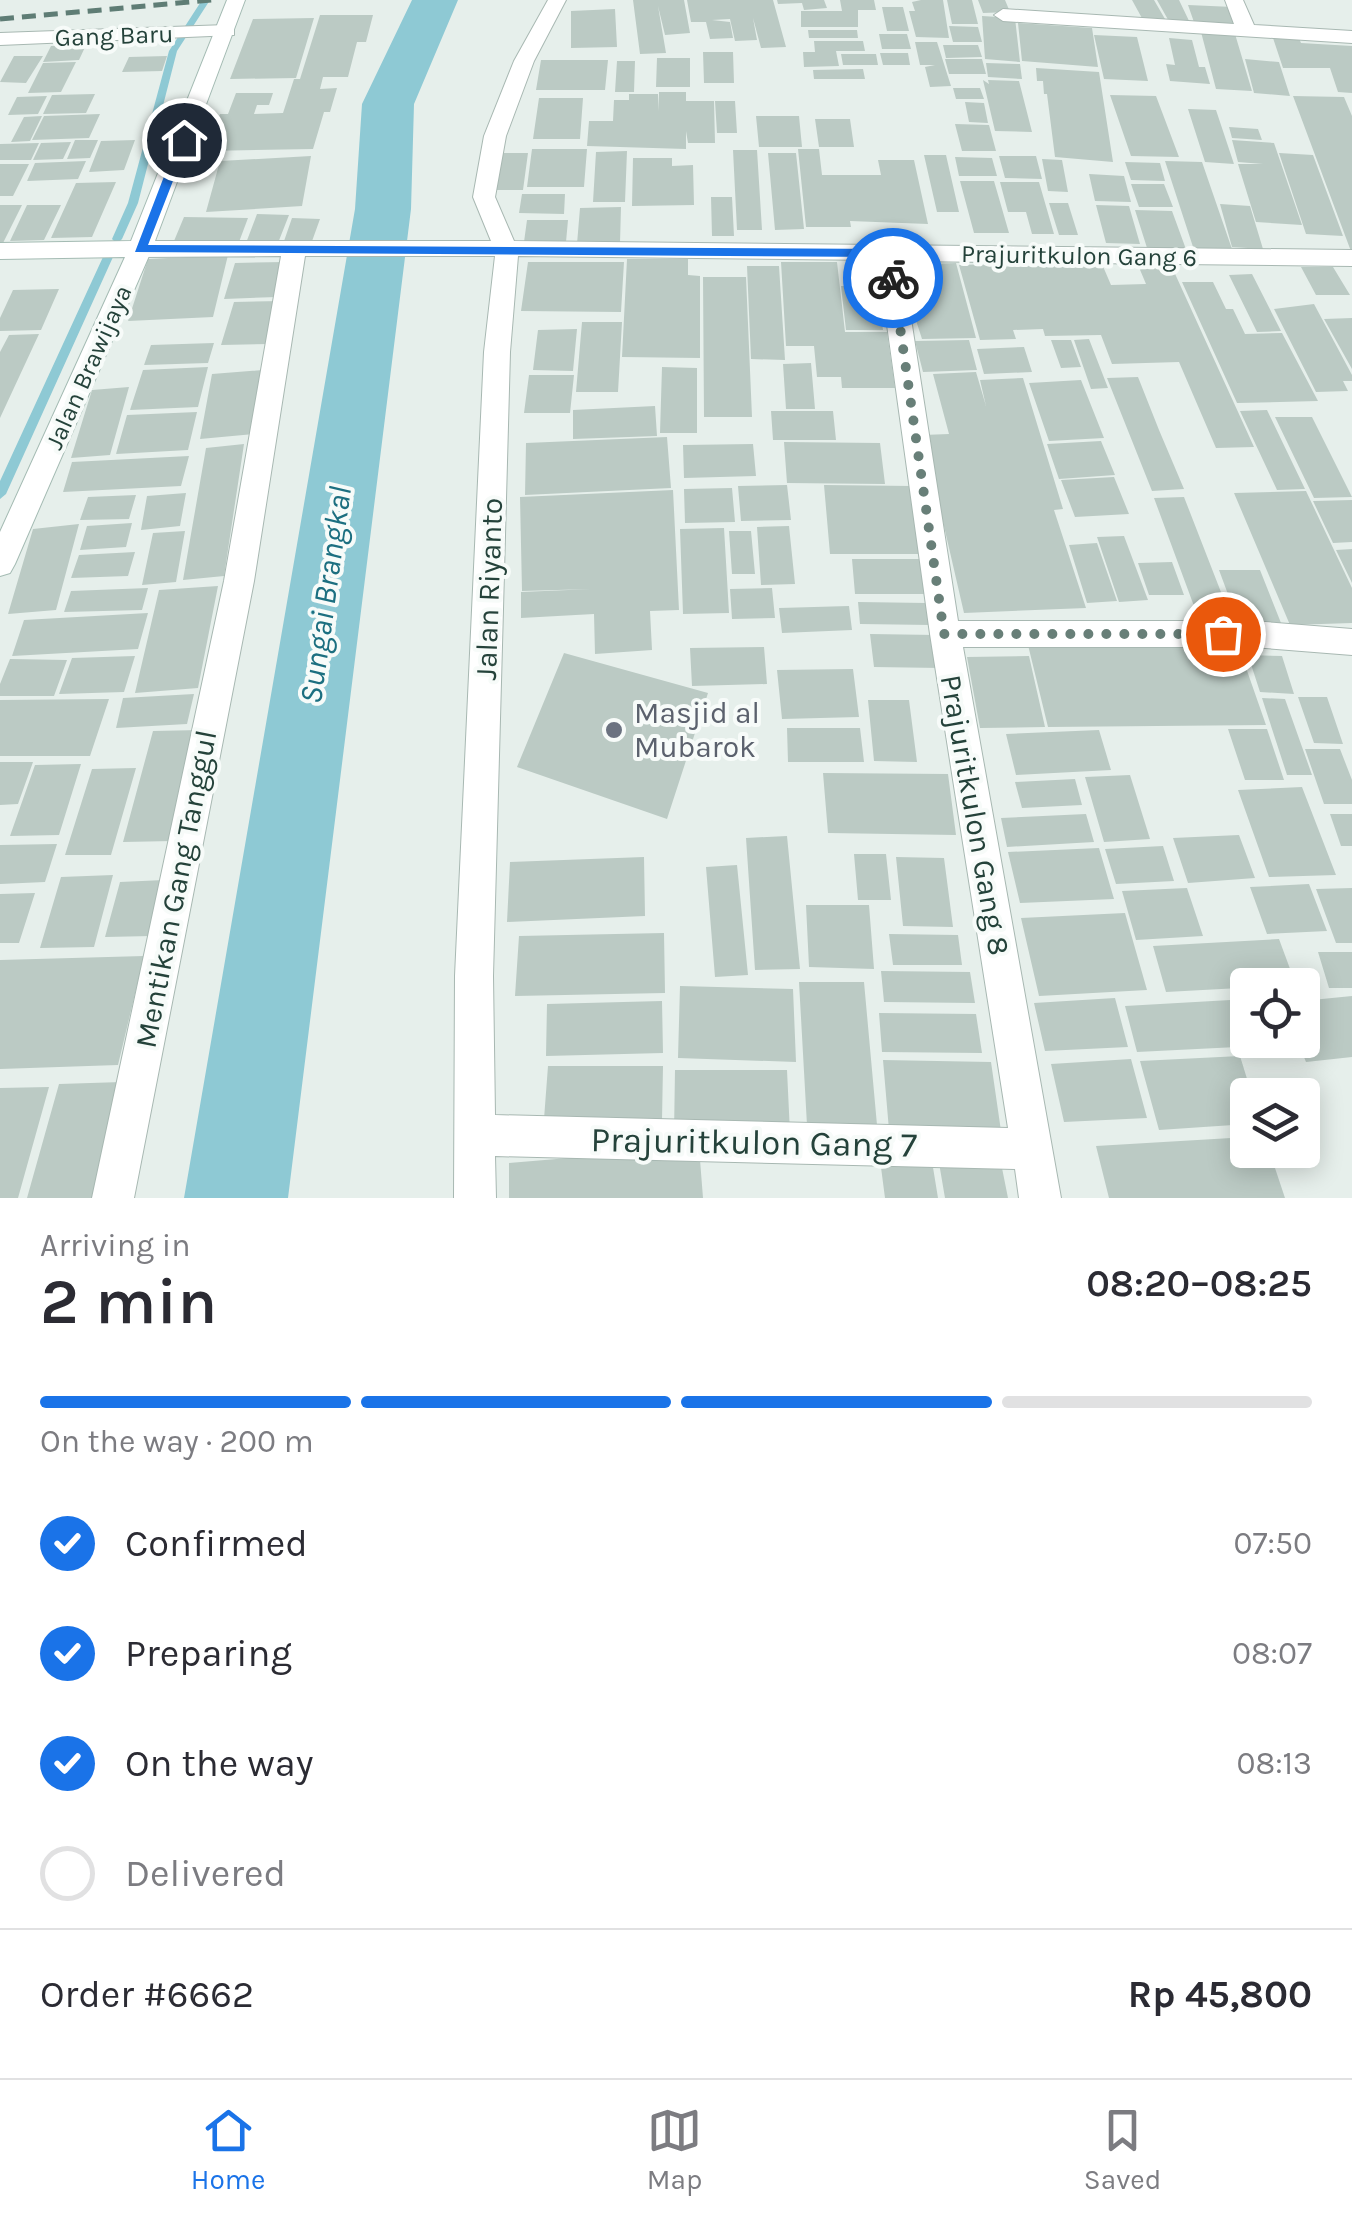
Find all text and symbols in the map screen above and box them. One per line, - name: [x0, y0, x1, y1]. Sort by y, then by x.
- street label: Gang Baru: [54, 19, 174, 52]
- pin: [142, 98, 227, 183]
- icon: home: [157, 113, 212, 168]
- courier: [843, 228, 943, 328]
- street label: Prajuritkulon Gang 6: [961, 239, 1197, 272]
- icon: bike: [866, 251, 921, 306]
- street label: Jalan Brawijaya: [39, 281, 138, 454]
- water label: Sungai Brangkal: [292, 484, 359, 706]
- street label: Jalan Riyanto: [468, 497, 510, 681]
- pin: [1181, 592, 1266, 677]
- icon: bag: [1196, 607, 1251, 662]
- street label: Prajuritkulon Gang 8: [933, 672, 1017, 958]
- place label: Masjid al Mubarok: [634, 695, 760, 765]
- marker: Masjid al Mubarok: [603, 719, 625, 741]
- street label: Mentikan Gang Tanggul: [127, 727, 225, 1051]
- map controls: [1230, 968, 1320, 1168]
- button: locate: [1230, 968, 1320, 1058]
- button: layers: [1230, 1078, 1320, 1168]
- street label: Prajuritkulon Gang 7: [590, 1119, 918, 1166]
- text: Arriving in: [40, 1227, 191, 1264]
- text: 08:20–08:25: [1086, 1261, 1312, 1306]
- text: 2 min: [40, 1263, 217, 1339]
- text: On the way · 200 m: [40, 1423, 314, 1460]
- icon: check: [40, 1516, 95, 1571]
- text: Confirmed: [125, 1521, 308, 1566]
- text: 07:50: [1234, 1525, 1312, 1562]
- icon: check: [40, 1626, 95, 1681]
- text: Preparing: [125, 1631, 292, 1676]
- text: 08:07: [1232, 1635, 1312, 1672]
- icon: check: [40, 1736, 95, 1791]
- text: On the way: [125, 1741, 313, 1786]
- text: 08:13: [1236, 1745, 1312, 1782]
- text: Delivered: [125, 1851, 286, 1896]
- text: Order #6662: [40, 1972, 254, 2017]
- text: Rp 45,800: [1128, 1972, 1312, 2017]
- tab: Home: [191, 2103, 265, 2196]
- tab: Map: [647, 2103, 702, 2196]
- tab: Saved: [1084, 2103, 1161, 2196]

